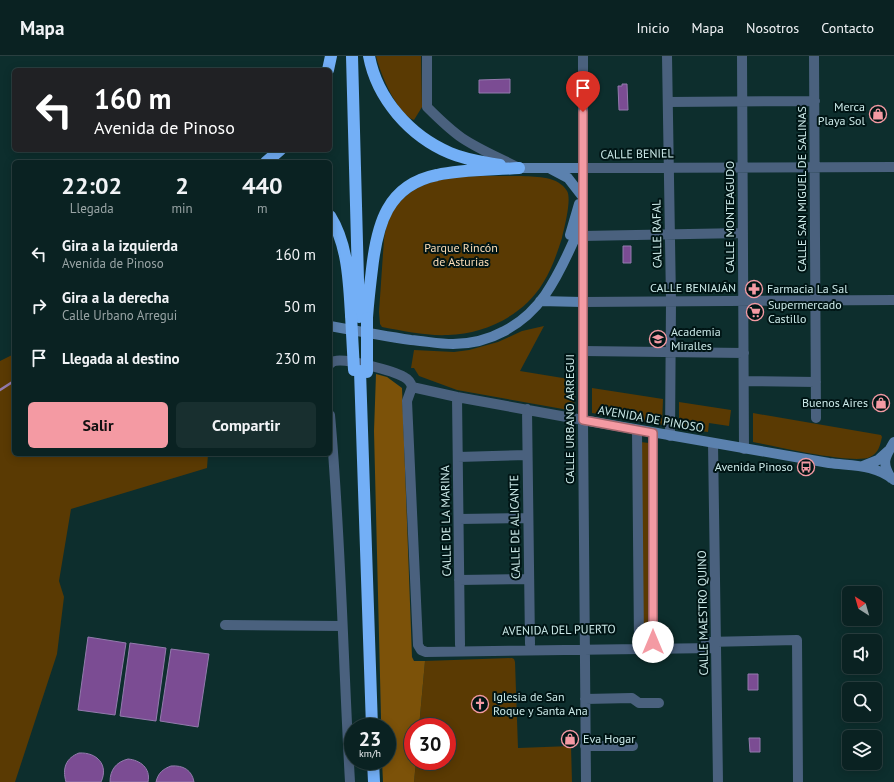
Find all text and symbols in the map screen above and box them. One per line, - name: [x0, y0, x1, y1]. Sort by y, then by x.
- text: Mapa: [20, 16, 64, 40]
- text: Inicio: [636, 19, 669, 37]
- text: Mapa: [691, 19, 724, 37]
- text: Nosotros: [746, 19, 799, 37]
- text: Contacto: [821, 19, 874, 37]
- pin: [566, 71, 600, 112]
- icon: arrive: [572, 77, 594, 99]
- text: 160 m: [94, 80, 171, 117]
- icon: left: [28, 84, 80, 136]
- place label: Merca Playa Sol: [818, 99, 865, 128]
- shop icon: Merca Playa Sol: [868, 104, 888, 124]
- street label: CALLE SAN MIGUEL DE SALINAS: [794, 106, 809, 272]
- text: Avenida de Pinoso: [94, 116, 235, 139]
- street label: CALLE BENIEL: [600, 145, 674, 162]
- street label: CALLE MONTEAGUDO: [722, 161, 737, 273]
- text: 22:02: [61, 170, 122, 201]
- text: 2: [175, 170, 189, 201]
- text: 440: [242, 170, 283, 201]
- street label: CALLE RAFAL: [648, 199, 665, 269]
- text: Llegada: [70, 200, 114, 217]
- text: min: [171, 200, 193, 217]
- text: m: [257, 200, 268, 217]
- text: Gira a la izquierda: [62, 236, 178, 255]
- park label: Parque Rincón de Asturias: [424, 240, 498, 269]
- icon: left: [28, 243, 50, 265]
- text: 160 m: [275, 245, 316, 264]
- text: Avenida de Pinoso: [62, 255, 164, 272]
- pharmacy icon: Farmacia La Sal: [744, 279, 764, 299]
- street label: CALLE BENIAJÁN: [650, 280, 736, 295]
- place label: Farmacia La Sal: [767, 281, 848, 296]
- text: Gira a la derecha: [62, 288, 169, 307]
- icon: right: [28, 295, 50, 317]
- text: 50 m: [283, 297, 316, 316]
- place label: Supermercado Castillo: [768, 297, 842, 326]
- supermarket icon: Supermercado Castillo: [745, 302, 765, 322]
- text: Calle Urbano Arregui: [62, 307, 177, 324]
- place label: Academia Miralles: [671, 324, 721, 353]
- school or university icon: Academia Miralles: [648, 329, 668, 349]
- icon: arrive: [28, 347, 50, 369]
- text: Llegada al destino: [62, 349, 180, 368]
- text: 230 m: [275, 349, 316, 368]
- street label: CALLE URBANO ARREGUI: [562, 354, 577, 484]
- shop icon: Buenos Aires: [871, 393, 891, 413]
- place label: Buenos Aires: [802, 395, 868, 410]
- button: Salir: [28, 402, 168, 448]
- button: Compartir: [176, 402, 316, 448]
- street label: AVENIDA DE PINOSO: [597, 402, 705, 435]
- bus stop icon: Avenida Pinoso: [796, 457, 816, 477]
- place label: Avenida Pinoso: [715, 459, 793, 474]
- street label: CALLE DE LA MARINA: [437, 465, 454, 577]
- street label: CALLE DE ALICANTE: [506, 475, 523, 579]
- street label: CALLE MAESTRO QUINO: [694, 550, 711, 676]
- north arrow: [842, 586, 882, 626]
- map controls: [842, 586, 882, 770]
- street label: AVENIDA DEL PUERTO: [502, 621, 616, 638]
- position arrow: [632, 621, 674, 663]
- button: sound: [842, 634, 882, 674]
- button: search: [842, 682, 882, 722]
- place label: Iglesia de San Roque y Santa Ana: [493, 689, 588, 718]
- church icon: Iglesia de San Roque y Santa Ana: [470, 694, 490, 714]
- speed limit sign: 30: [404, 718, 456, 770]
- text: 23: [359, 726, 381, 752]
- shop icon: Eva Hogar: [560, 729, 580, 749]
- button: layers: [842, 730, 882, 770]
- place label: Eva Hogar: [583, 731, 635, 746]
- text: km/h: [359, 747, 381, 760]

